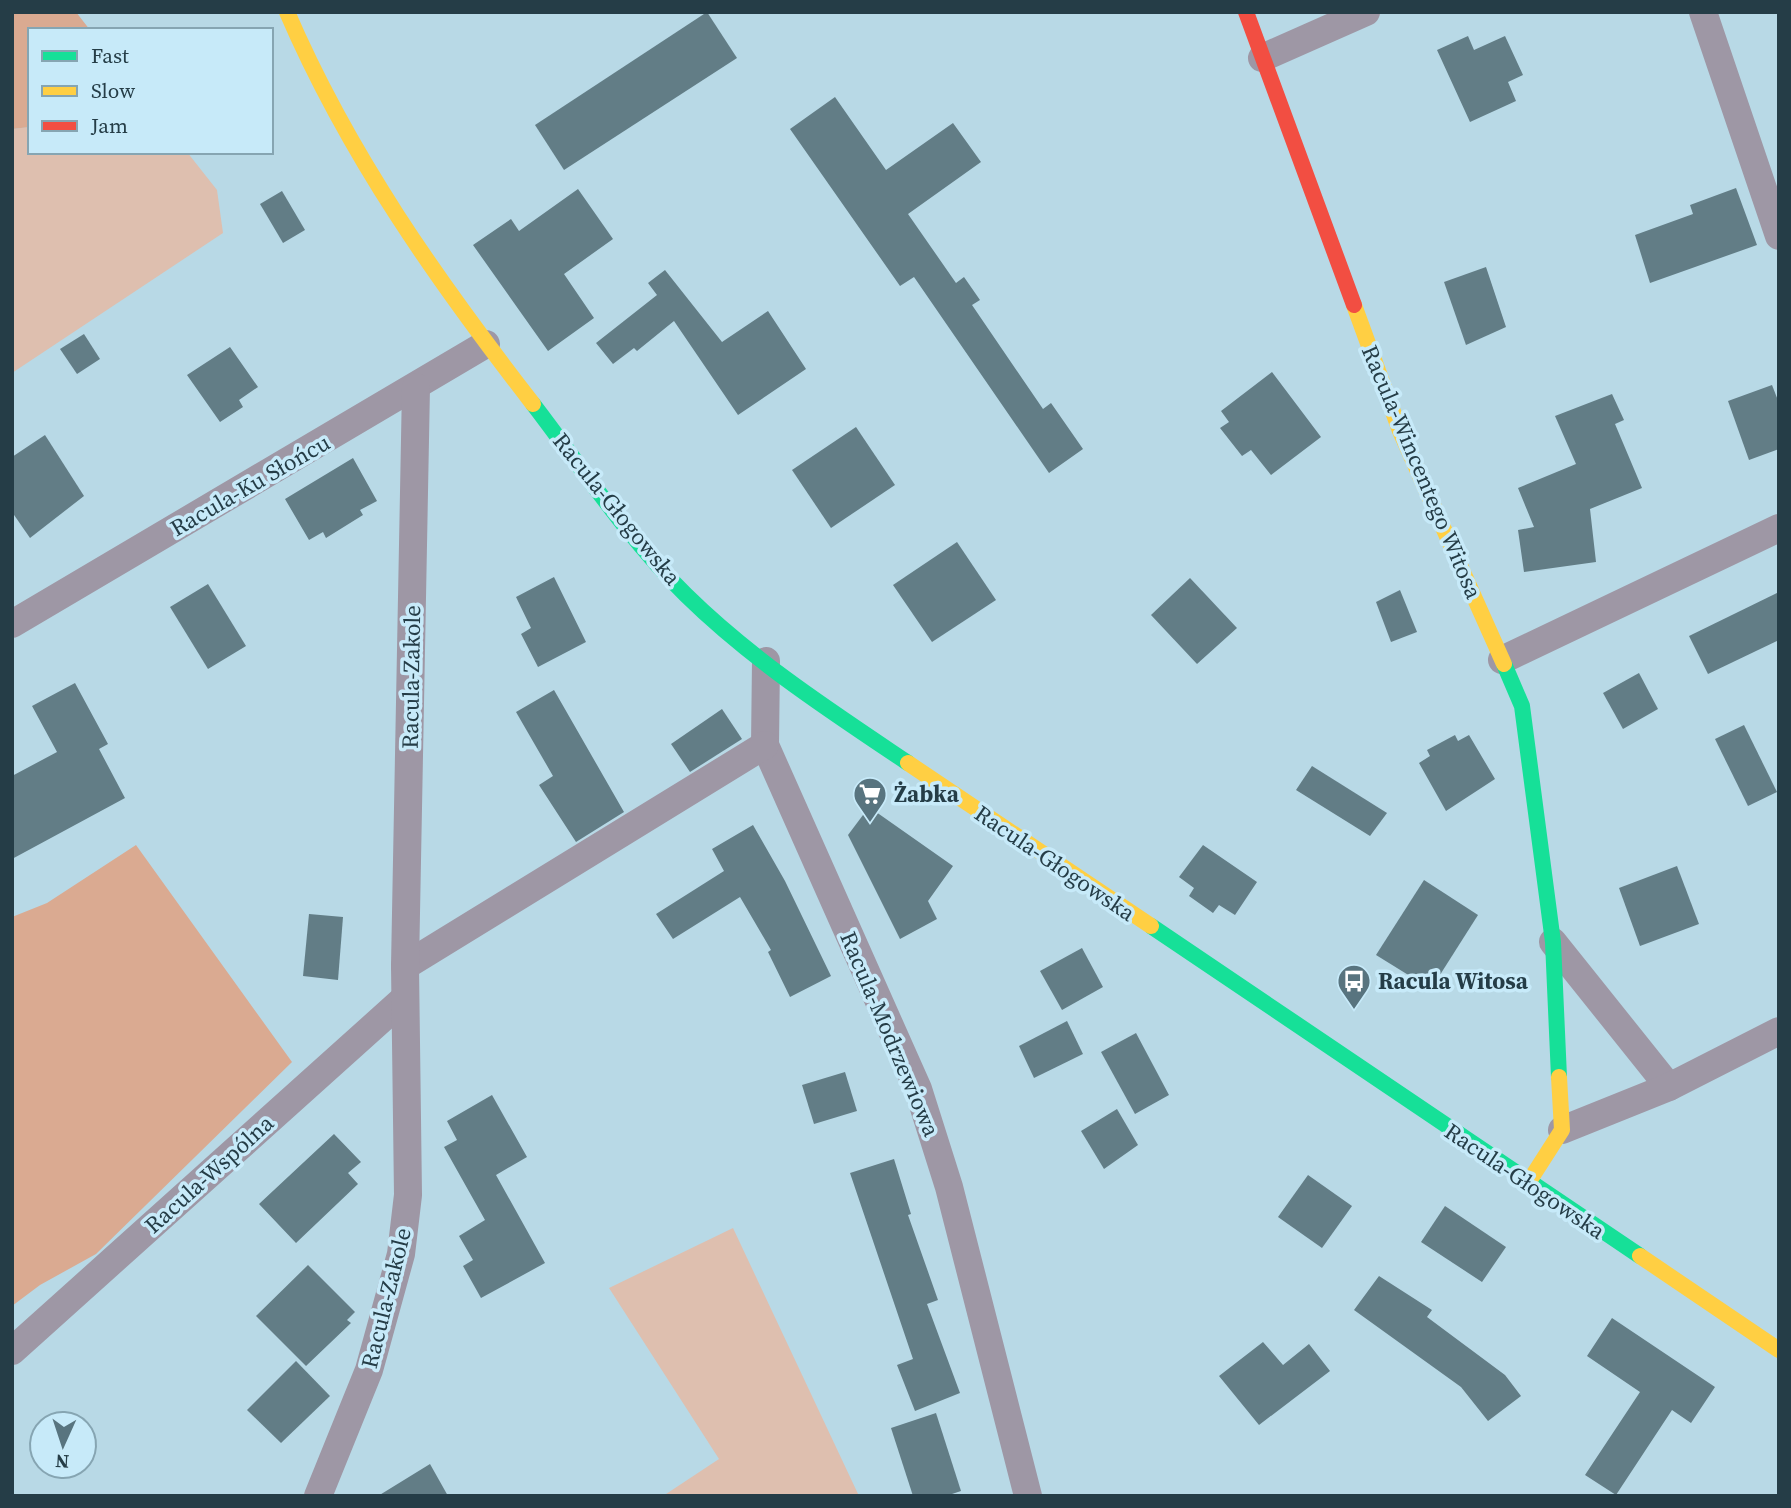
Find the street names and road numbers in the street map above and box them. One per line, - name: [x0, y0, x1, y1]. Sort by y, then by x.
- street label: Racula-Wincentego Witosa: [1354, 340, 1490, 604]
- street label: Racula-Ku Słońcu: [164, 426, 336, 544]
- street label: Racula-Głogowska: [546, 426, 689, 592]
- street label: Racula-Zakole: [394, 605, 428, 749]
- street label: Racula-Głogowska: [968, 797, 1142, 929]
- street label: Racula-Modrzewiowa: [832, 926, 948, 1142]
- street label: Racula-Wspólna: [138, 1107, 281, 1241]
- street label: Racula-Głogowska: [1438, 1115, 1612, 1247]
- street label: Racula-Zakole: [353, 1224, 419, 1372]

